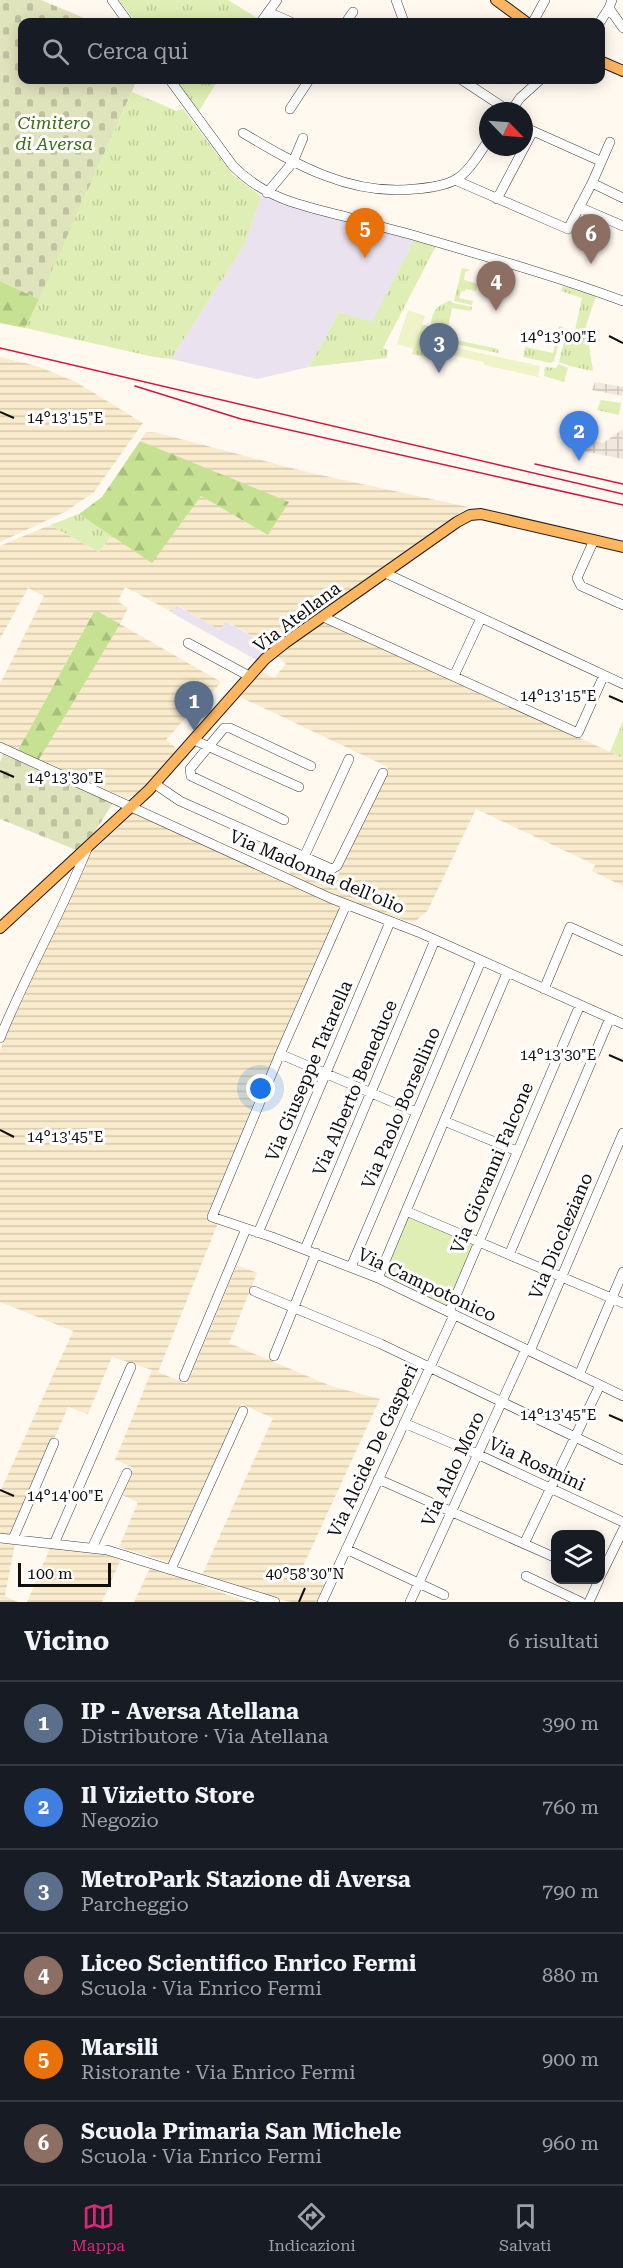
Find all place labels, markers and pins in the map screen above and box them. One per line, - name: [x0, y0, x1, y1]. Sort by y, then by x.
- pin: 5: [346, 208, 385, 258]
- pin: 6: [572, 214, 610, 264]
- pin: 4: [476, 262, 516, 311]
- pin: 3: [420, 324, 458, 373]
- pin: 2: [560, 412, 598, 461]
- pin: 1: [174, 682, 214, 731]

